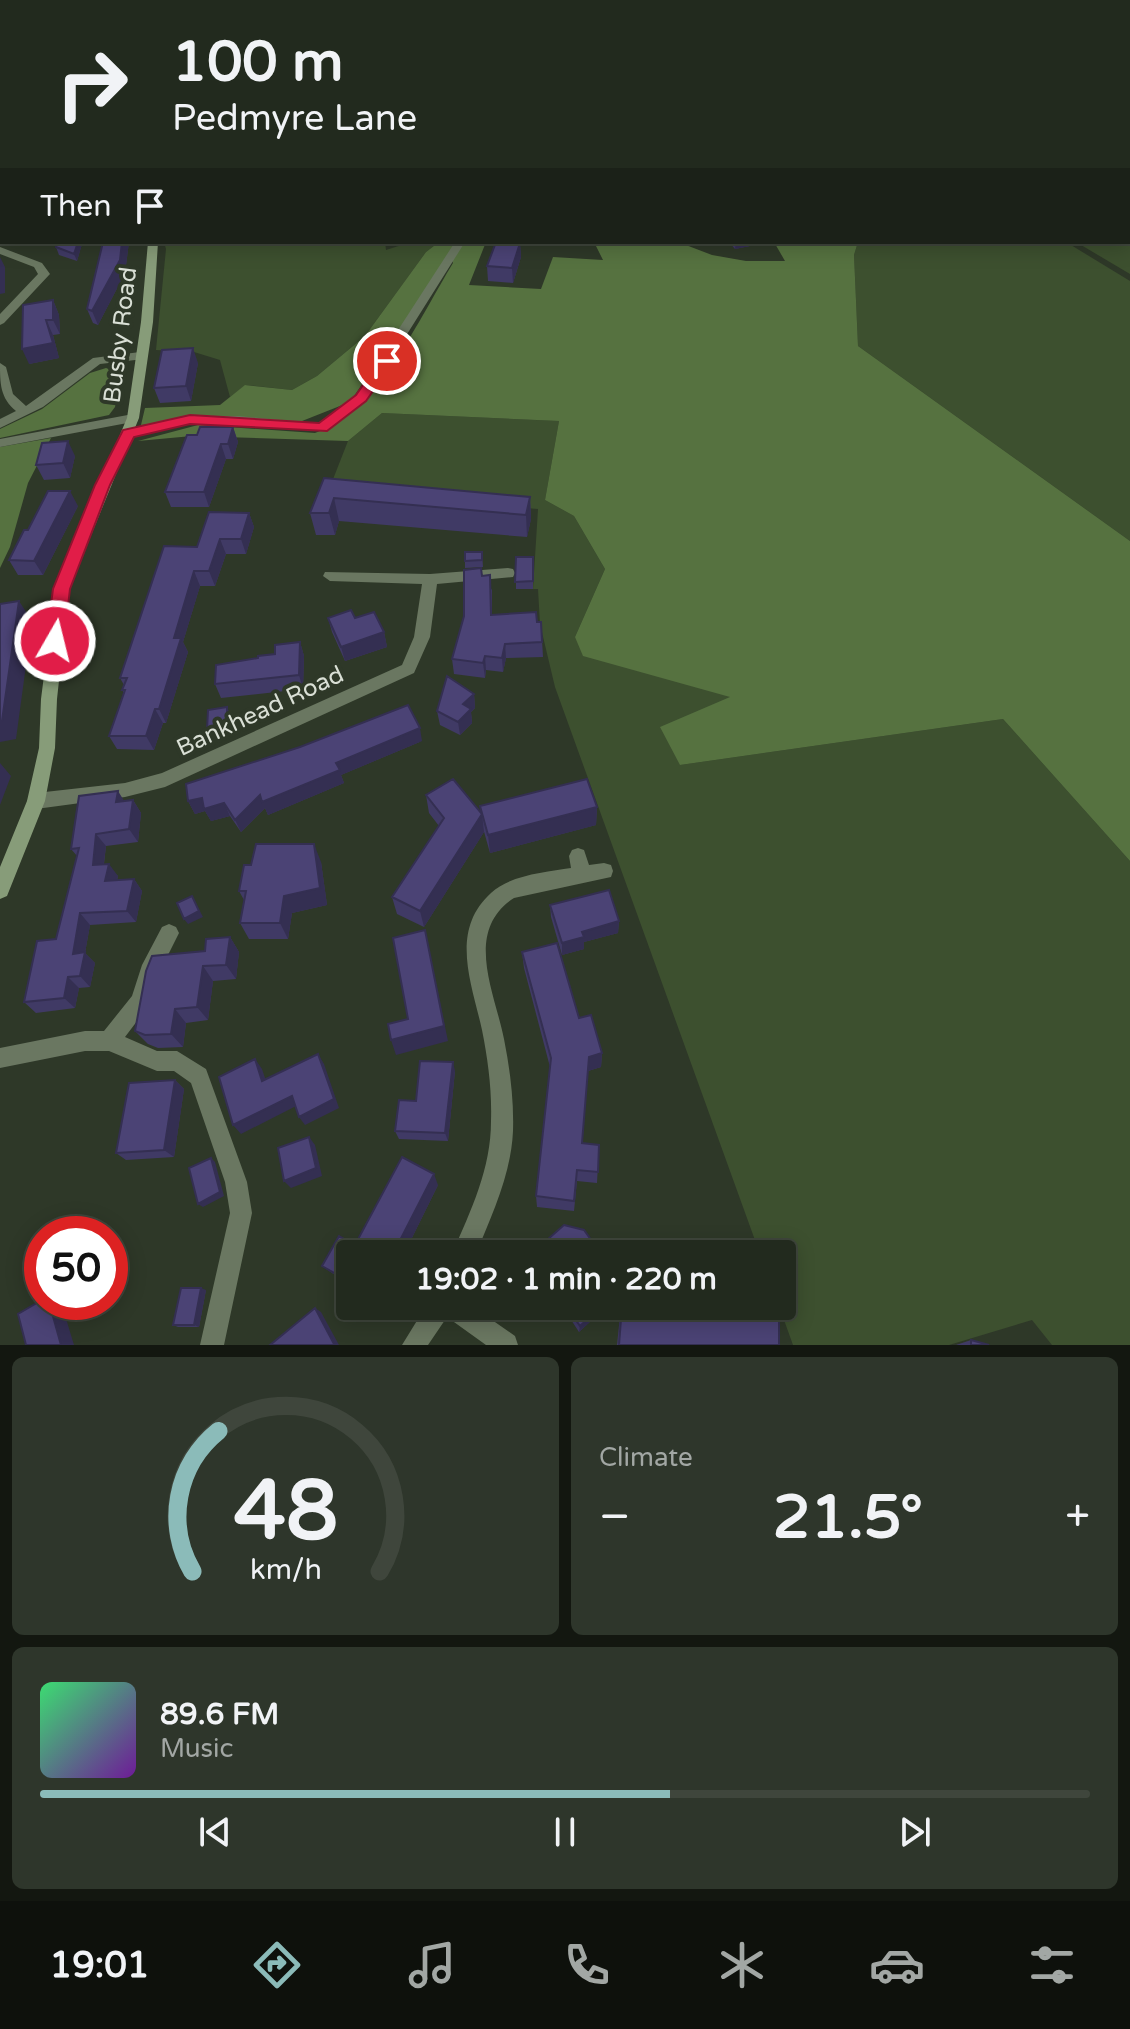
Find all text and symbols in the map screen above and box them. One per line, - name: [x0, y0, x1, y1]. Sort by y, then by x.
- text: 100 m: [172, 29, 343, 96]
- icon: right: [40, 32, 144, 136]
- text: Pedmyre Lane: [172, 97, 417, 140]
- icon: arrive: [128, 184, 172, 228]
- text: Then: [40, 188, 112, 225]
- street label: Busby Road: [98, 265, 143, 405]
- pin: [353, 327, 421, 395]
- icon: arrive: [365, 339, 409, 383]
- position arrow: [13, 599, 97, 683]
- street label: Bankhead Road: [172, 660, 348, 763]
- speed limit sign: 50: [24, 1216, 128, 1320]
- text: 19:02 · 1 min · 220 m: [415, 1261, 717, 1298]
- text: Climate: [599, 1442, 693, 1473]
- text: 48: [233, 1462, 338, 1562]
- text: 21.5°: [773, 1482, 923, 1554]
- text: −: [599, 1491, 630, 1544]
- text: +: [1065, 1491, 1090, 1544]
- text: km/h: [250, 1553, 321, 1587]
- text: 89.6 FM: [160, 1696, 279, 1733]
- text: Music: [160, 1733, 233, 1764]
- icon: previous: [193, 1810, 237, 1854]
- icon: pause: [543, 1810, 587, 1854]
- icon: next: [893, 1810, 937, 1854]
- icon: directions: [249, 1937, 305, 1993]
- icon: music: [404, 1937, 460, 1993]
- icon: phone: [559, 1937, 615, 1993]
- icon: climate: [714, 1937, 770, 1993]
- icon: car: [869, 1937, 925, 1993]
- icon: filters: [1024, 1937, 1080, 1993]
- text: 19:01: [50, 1944, 149, 1987]

